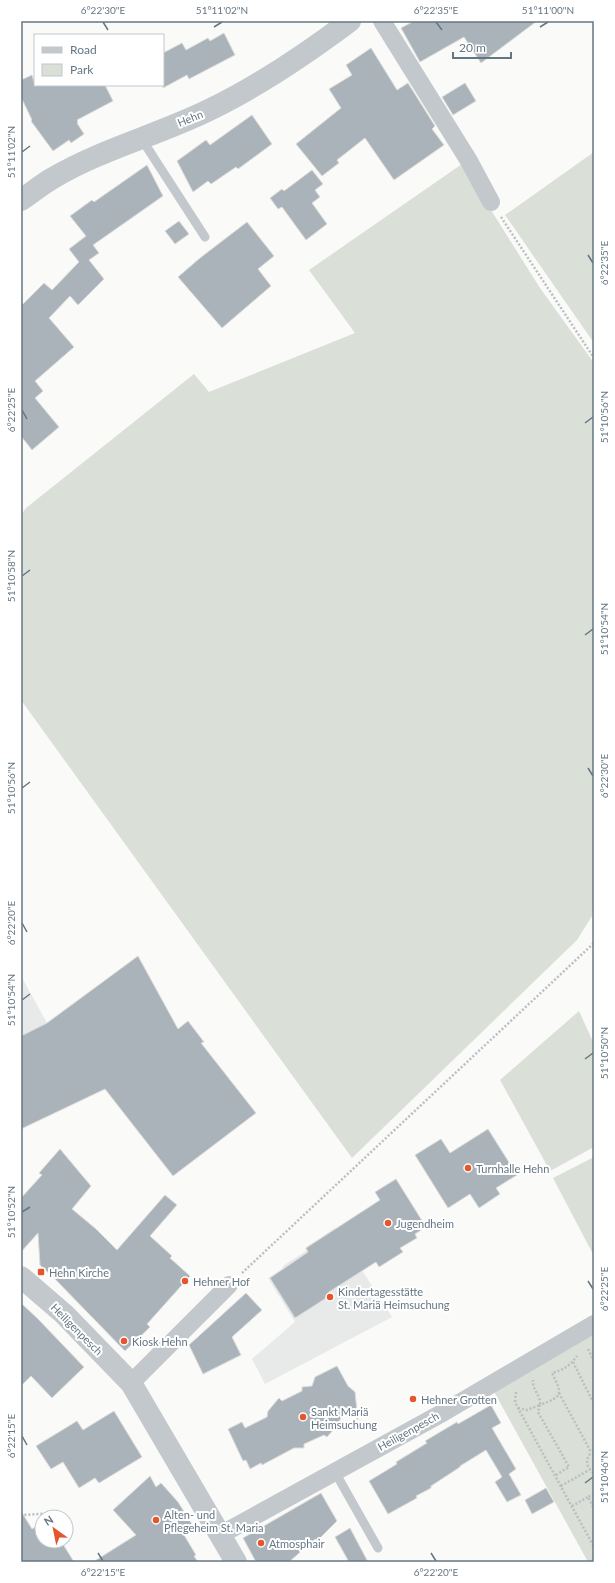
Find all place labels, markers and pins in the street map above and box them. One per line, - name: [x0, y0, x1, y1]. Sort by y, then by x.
- place label: Turnhalle Hehn: [476, 1162, 549, 1175]
- marker: Turnhalle Hehn: [463, 1163, 473, 1173]
- place label: Jugendheim: [396, 1217, 454, 1230]
- marker: Jugendheim: [383, 1218, 393, 1228]
- place label: Hehn Kirche: [49, 1266, 109, 1279]
- marker: Hehn Kirche: [36, 1267, 46, 1277]
- place label: Hehner Hof: [193, 1275, 250, 1288]
- marker: Hehner Hof: [180, 1276, 190, 1286]
- place label: Kindertagesstätte St. Mariä Heimsuchung: [338, 1285, 450, 1311]
- marker: Kindertagesstätte St. Mariä Heimsuchung: [325, 1292, 335, 1302]
- place label: Kiosk Hehn: [132, 1335, 188, 1348]
- marker: Kiosk Hehn: [119, 1336, 129, 1346]
- place label: Hehner Grotten: [421, 1393, 497, 1406]
- marker: Hehner Grotten: [408, 1394, 418, 1404]
- place label: Sankt Mariä Heimsuchung: [311, 1405, 377, 1431]
- marker: Sankt Mariä Heimsuchung: [298, 1412, 308, 1422]
- place label: Alten- und Pflegeheim St. Maria: [164, 1508, 264, 1534]
- marker: Alten- und Pflegeheim St. Maria: [151, 1515, 161, 1525]
- place label: Atmosphair: [269, 1537, 325, 1550]
- marker: Atmosphair: [256, 1538, 266, 1548]

